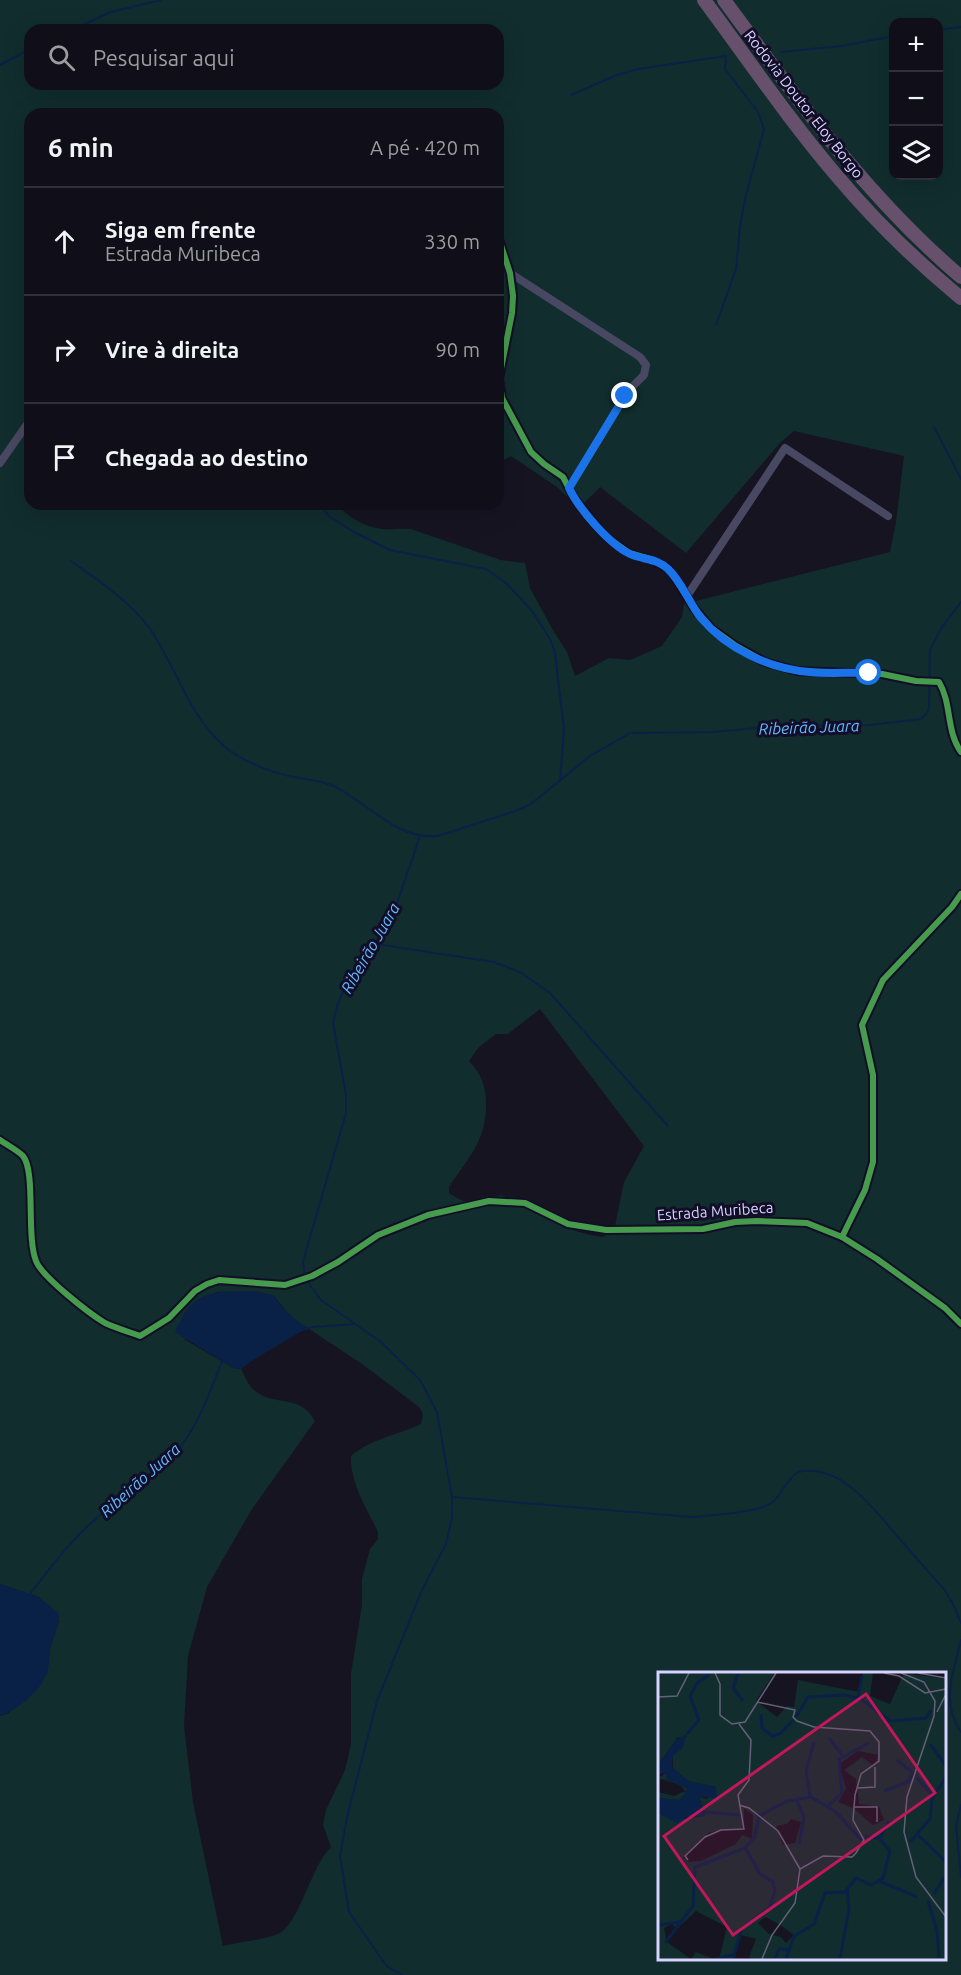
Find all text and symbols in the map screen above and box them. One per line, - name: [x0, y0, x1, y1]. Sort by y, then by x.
- map controls: [889, 18, 943, 180]
- button: +: [889, 18, 943, 72]
- search box: [24, 24, 504, 90]
- street label: Rodovia Doutor Eloy Borgo: [741, 27, 867, 181]
- icon: search: [45, 41, 78, 74]
- text: Pesquisar aqui: [93, 45, 235, 70]
- button: −: [889, 72, 943, 126]
- button: layers: [889, 126, 943, 180]
- text: 6 min: [48, 133, 114, 162]
- text: A pé · 420 m: [370, 136, 480, 159]
- text: Siga em frente: [105, 217, 256, 242]
- icon: ahead: [48, 225, 81, 258]
- text: 330 m: [424, 230, 480, 253]
- text: Estrada Muribeca: [105, 242, 261, 265]
- icon: right: [48, 333, 81, 366]
- text: Vire à direita: [105, 337, 239, 362]
- text: 90 m: [436, 338, 480, 361]
- route end: [611, 382, 637, 408]
- icon: arrive: [48, 441, 81, 474]
- text: Chegada ao destino: [105, 445, 308, 470]
- route start: [855, 659, 881, 685]
- water label: Ribeirão Juara: [758, 716, 860, 738]
- water label: Ribeirão Juara: [337, 899, 403, 996]
- street label: Estrada Muribeca: [656, 1198, 774, 1224]
- water label: Ribeirão Juara: [96, 1439, 184, 1520]
- inset map: [658, 1672, 946, 1960]

